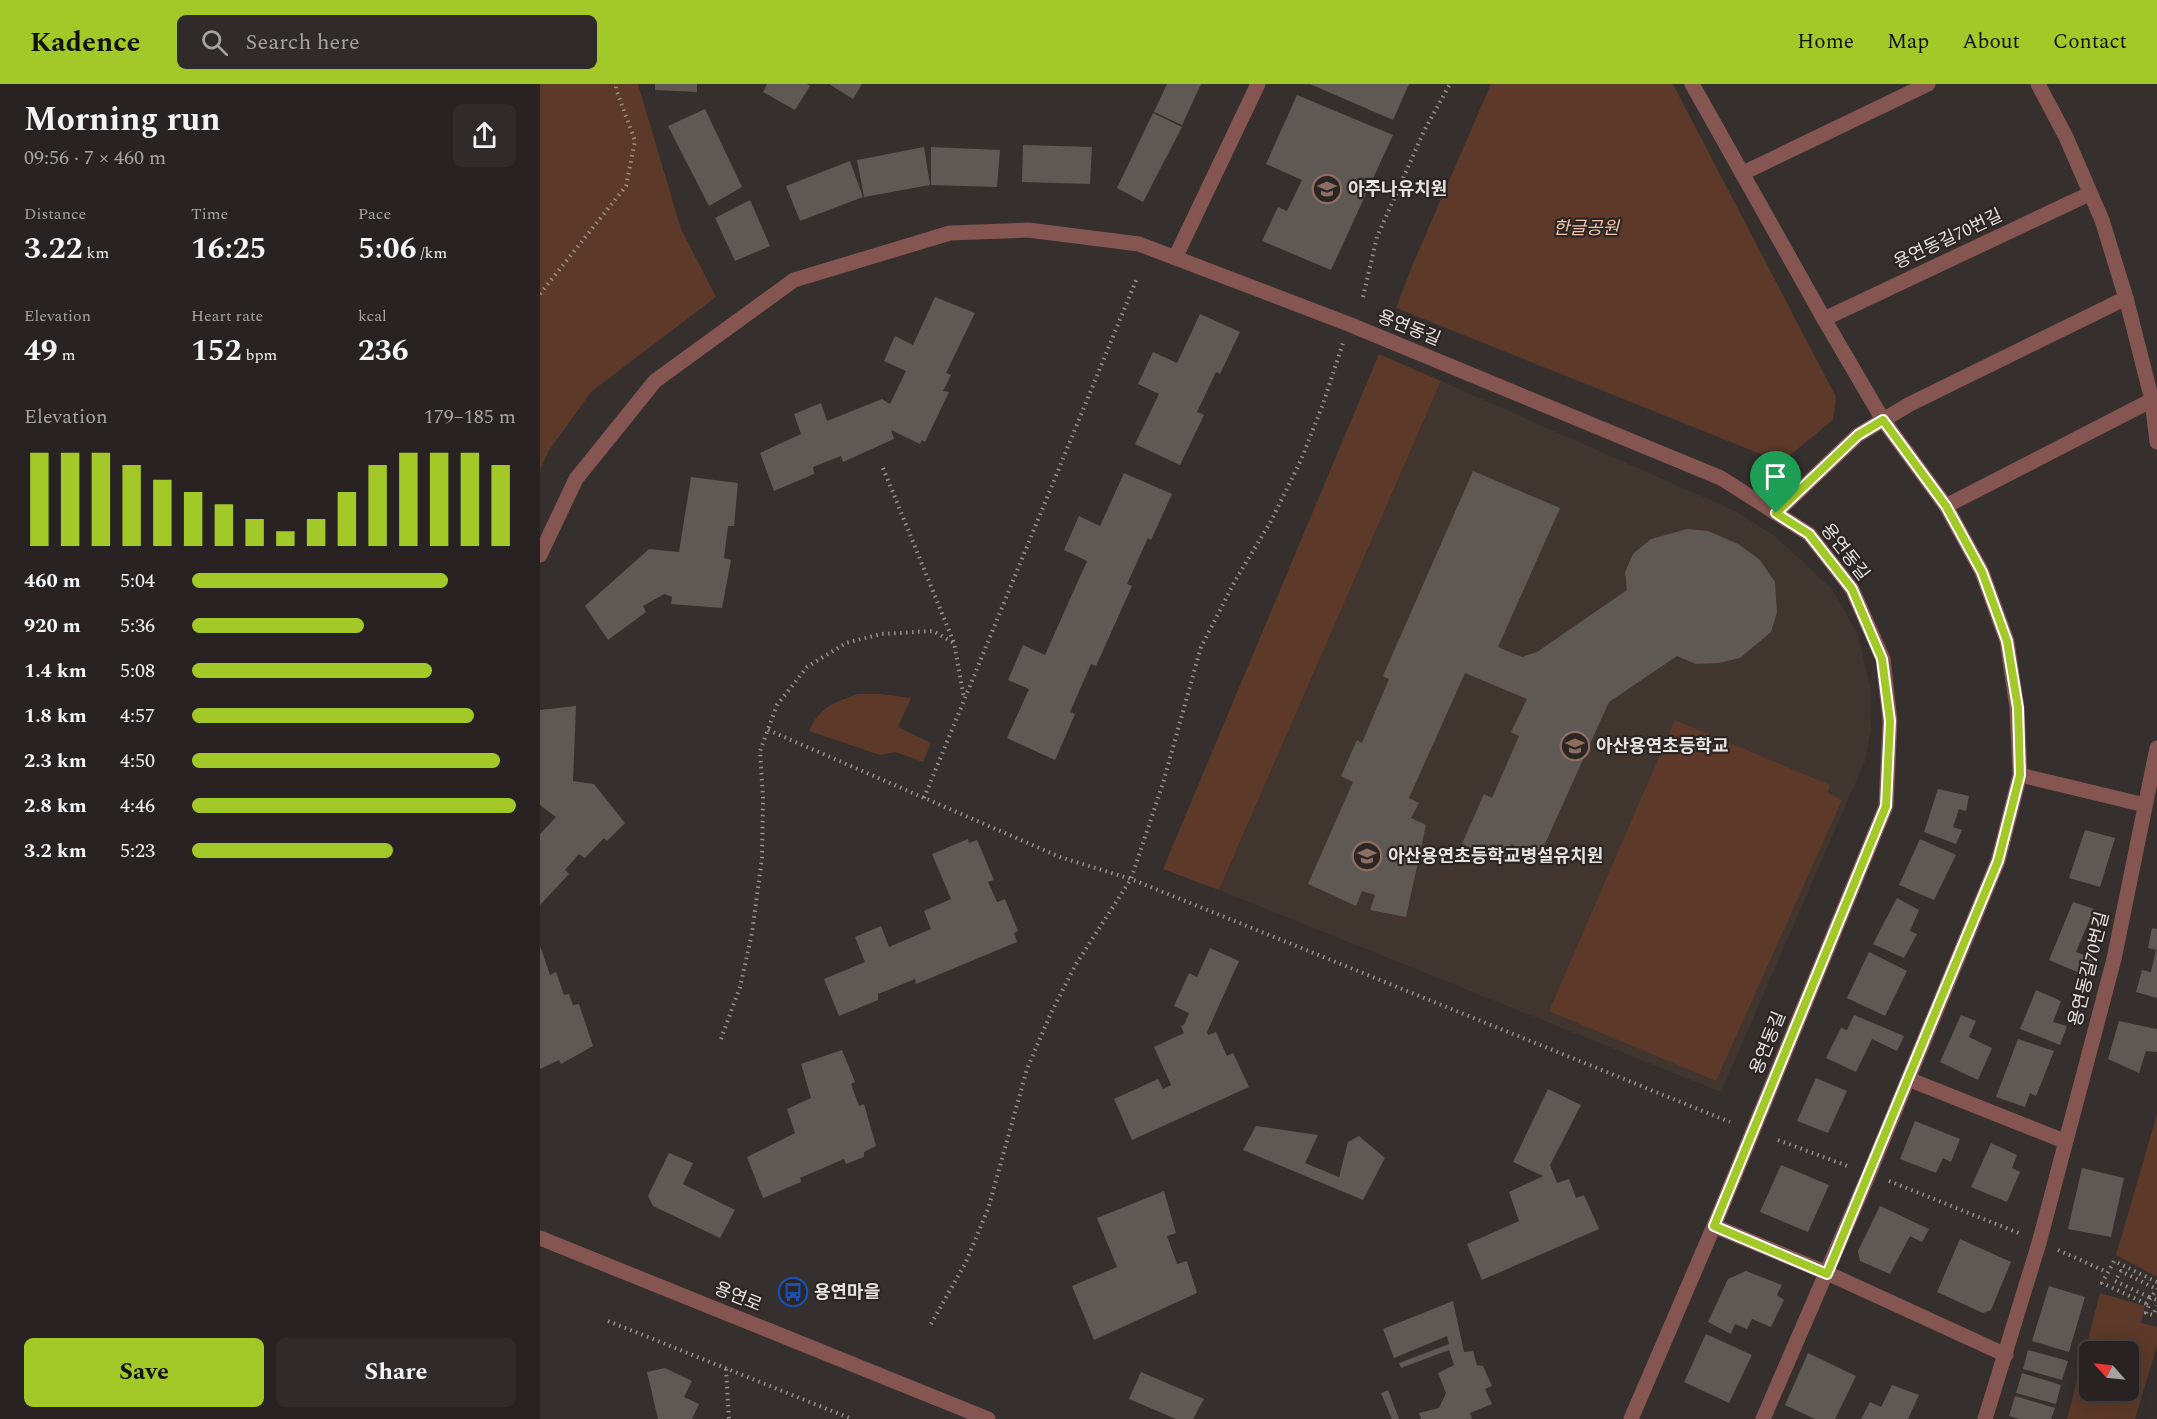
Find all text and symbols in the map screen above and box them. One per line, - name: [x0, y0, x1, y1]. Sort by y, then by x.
- search box: [177, 15, 597, 69]
- text: Kadence: [30, 21, 141, 64]
- icon: search: [198, 26, 231, 59]
- text: Search here: [246, 26, 360, 59]
- text: Home: [1797, 26, 1854, 58]
- text: Map: [1887, 26, 1929, 58]
- text: About: [1962, 26, 2020, 58]
- text: Contact: [2053, 26, 2127, 58]
- text: Morning run: [24, 95, 221, 145]
- button: share: [453, 104, 516, 167]
- text: 09:56 · 7 × 460 m: [24, 143, 166, 173]
- school or university icon: 아주나유치원: [1311, 173, 1343, 205]
- place label: 아주나유치원: [1348, 176, 1447, 203]
- text: Distance: [24, 202, 86, 226]
- text: Time: [191, 202, 228, 226]
- text: Pace: [358, 202, 391, 226]
- street label: 용연동길70번길: [1889, 202, 2007, 276]
- park label: 한글공원: [1553, 215, 1621, 242]
- text: 3.22: [24, 226, 83, 272]
- text: 16:25: [191, 226, 266, 272]
- text: 5:06: [358, 226, 417, 272]
- text: km: [83, 241, 109, 265]
- text: /km: [417, 241, 447, 265]
- street label: 용연동길: [1373, 303, 1445, 353]
- text: Elevation: [24, 304, 91, 328]
- text: Heart rate: [191, 304, 263, 328]
- text: kcal: [358, 304, 387, 328]
- text: 49: [24, 328, 58, 374]
- text: 152: [191, 328, 242, 374]
- text: 236: [358, 328, 409, 374]
- text: m: [58, 343, 75, 367]
- text: bpm: [242, 343, 277, 367]
- text: Elevation: [24, 402, 108, 432]
- text: 179–185 m: [424, 402, 516, 432]
- pin: [1750, 451, 1801, 513]
- icon: arrive: [1759, 460, 1792, 493]
- street label: 용연동길: [1814, 518, 1876, 586]
- text: 460 m: [24, 566, 81, 596]
- text: 5:04: [120, 566, 155, 596]
- text: 920 m: [24, 611, 81, 641]
- text: 5:36: [120, 611, 155, 641]
- text: 1.4 km: [24, 656, 87, 686]
- text: 5:08: [120, 656, 155, 686]
- text: 1.8 km: [24, 701, 87, 731]
- text: 4:57: [120, 701, 155, 731]
- school or university icon: 아산용연초등학교: [1559, 730, 1591, 762]
- place label: 아산용연초등학교: [1596, 733, 1728, 760]
- text: 2.3 km: [24, 746, 87, 776]
- text: 4:50: [120, 746, 155, 776]
- text: 2.8 km: [24, 791, 87, 821]
- text: 4:46: [120, 791, 155, 821]
- text: 3.2 km: [24, 836, 87, 866]
- text: 5:23: [120, 836, 155, 866]
- school or university icon: 아산용연초등학교병설유치원: [1351, 840, 1383, 872]
- place label: 아산용연초등학교병설유치원: [1388, 843, 1603, 870]
- street label: 용연동길70번길: [2062, 909, 2116, 1029]
- street label: 용연동길: [1743, 1007, 1793, 1079]
- street label: 용연로: [710, 1275, 766, 1319]
- bus stop icon: 용연마을: [777, 1276, 809, 1308]
- place label: 용연마을: [814, 1279, 880, 1306]
- button: Save: [24, 1338, 264, 1407]
- button: Share: [276, 1338, 516, 1407]
- north arrow: [2079, 1341, 2139, 1401]
- map controls: [2079, 1341, 2139, 1401]

